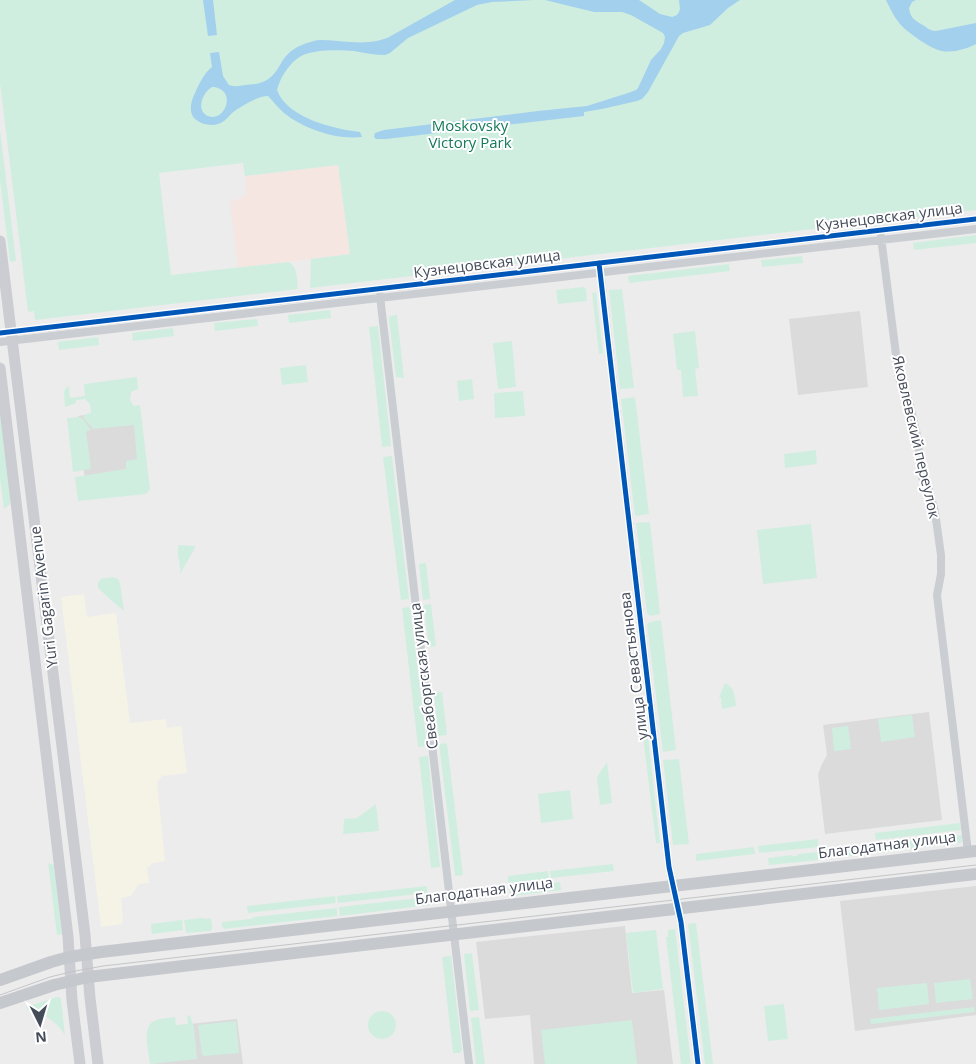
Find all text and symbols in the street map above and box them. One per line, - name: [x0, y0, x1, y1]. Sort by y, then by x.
- park label: Moskovsky Victory Park: [428, 115, 512, 152]
- street label: Кузнецовская улица: [814, 197, 963, 235]
- street label: Кузнецовская улица: [412, 244, 561, 282]
- street label: Яковлевский переулок: [888, 353, 946, 520]
- street label: Yuri Gagarin Avenue: [24, 525, 62, 669]
- street label: улица Севастьянова: [614, 591, 652, 741]
- street label: Свеаборгская улица: [404, 602, 442, 750]
- street label: Благодатная улица: [817, 826, 957, 862]
- street label: Благодатная улица: [414, 872, 554, 908]
- north arrow: [15, 999, 65, 1049]
- text: N: [35, 1027, 48, 1047]

